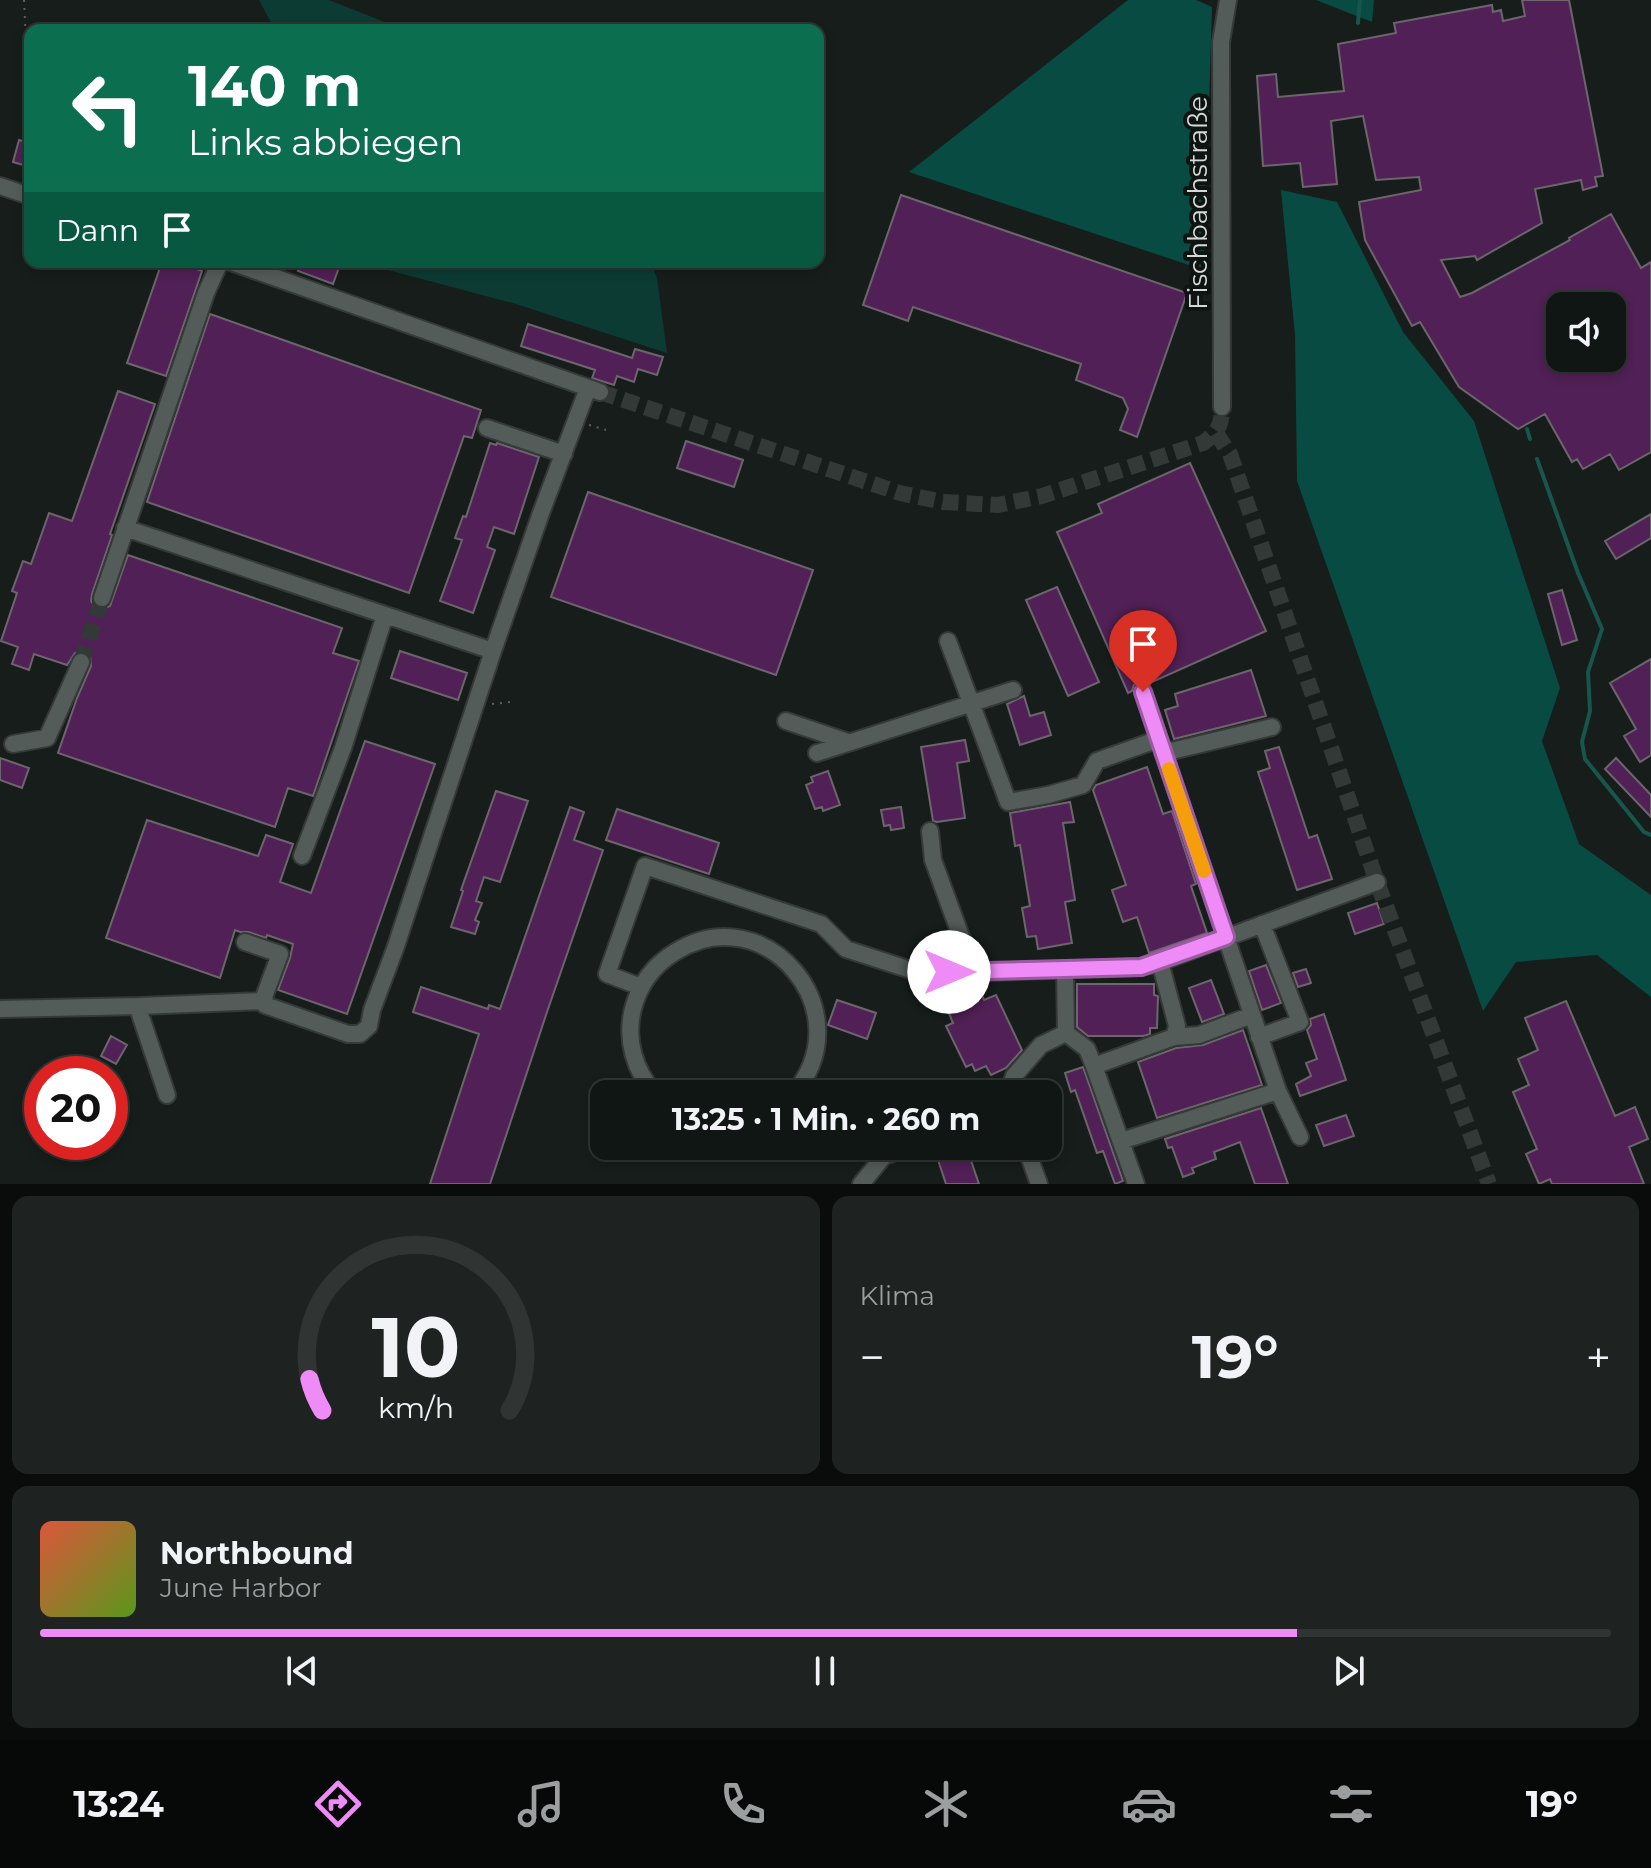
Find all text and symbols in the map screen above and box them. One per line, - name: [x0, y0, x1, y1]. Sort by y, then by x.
- text: 140 m: [188, 52, 361, 120]
- icon: left: [56, 56, 160, 160]
- street label: Fischbachstraße: [1182, 96, 1214, 310]
- text: Links abbiegen: [188, 120, 463, 164]
- icon: arrive: [155, 208, 199, 252]
- text: Dann: [56, 212, 139, 249]
- map controls: [1546, 292, 1626, 372]
- button: sound: [1546, 292, 1626, 372]
- pin: [1109, 610, 1177, 692]
- icon: arrive: [1121, 622, 1165, 666]
- position arrow: [907, 930, 991, 1014]
- speed limit sign: 20: [24, 1056, 128, 1160]
- text: 13:25 · 1 Min. · 260 m: [672, 1101, 980, 1138]
- text: Klima: [860, 1280, 935, 1312]
- text: 10: [371, 1296, 460, 1398]
- text: 19°: [1192, 1320, 1279, 1393]
- text: −: [860, 1330, 885, 1384]
- text: +: [1586, 1330, 1611, 1384]
- text: km/h: [378, 1390, 454, 1425]
- text: Northbound: [160, 1535, 354, 1572]
- text: June Harbor: [160, 1572, 322, 1604]
- icon: previous: [280, 1649, 324, 1693]
- icon: pause: [803, 1649, 847, 1693]
- icon: next: [1327, 1649, 1371, 1693]
- icon: directions: [310, 1776, 366, 1832]
- icon: music: [513, 1776, 569, 1832]
- icon: phone: [715, 1776, 771, 1832]
- icon: climate: [918, 1776, 974, 1832]
- icon: car: [1121, 1776, 1177, 1832]
- icon: filters: [1323, 1776, 1379, 1832]
- text: 13:24: [73, 1782, 164, 1826]
- text: 19°: [1526, 1782, 1578, 1826]

